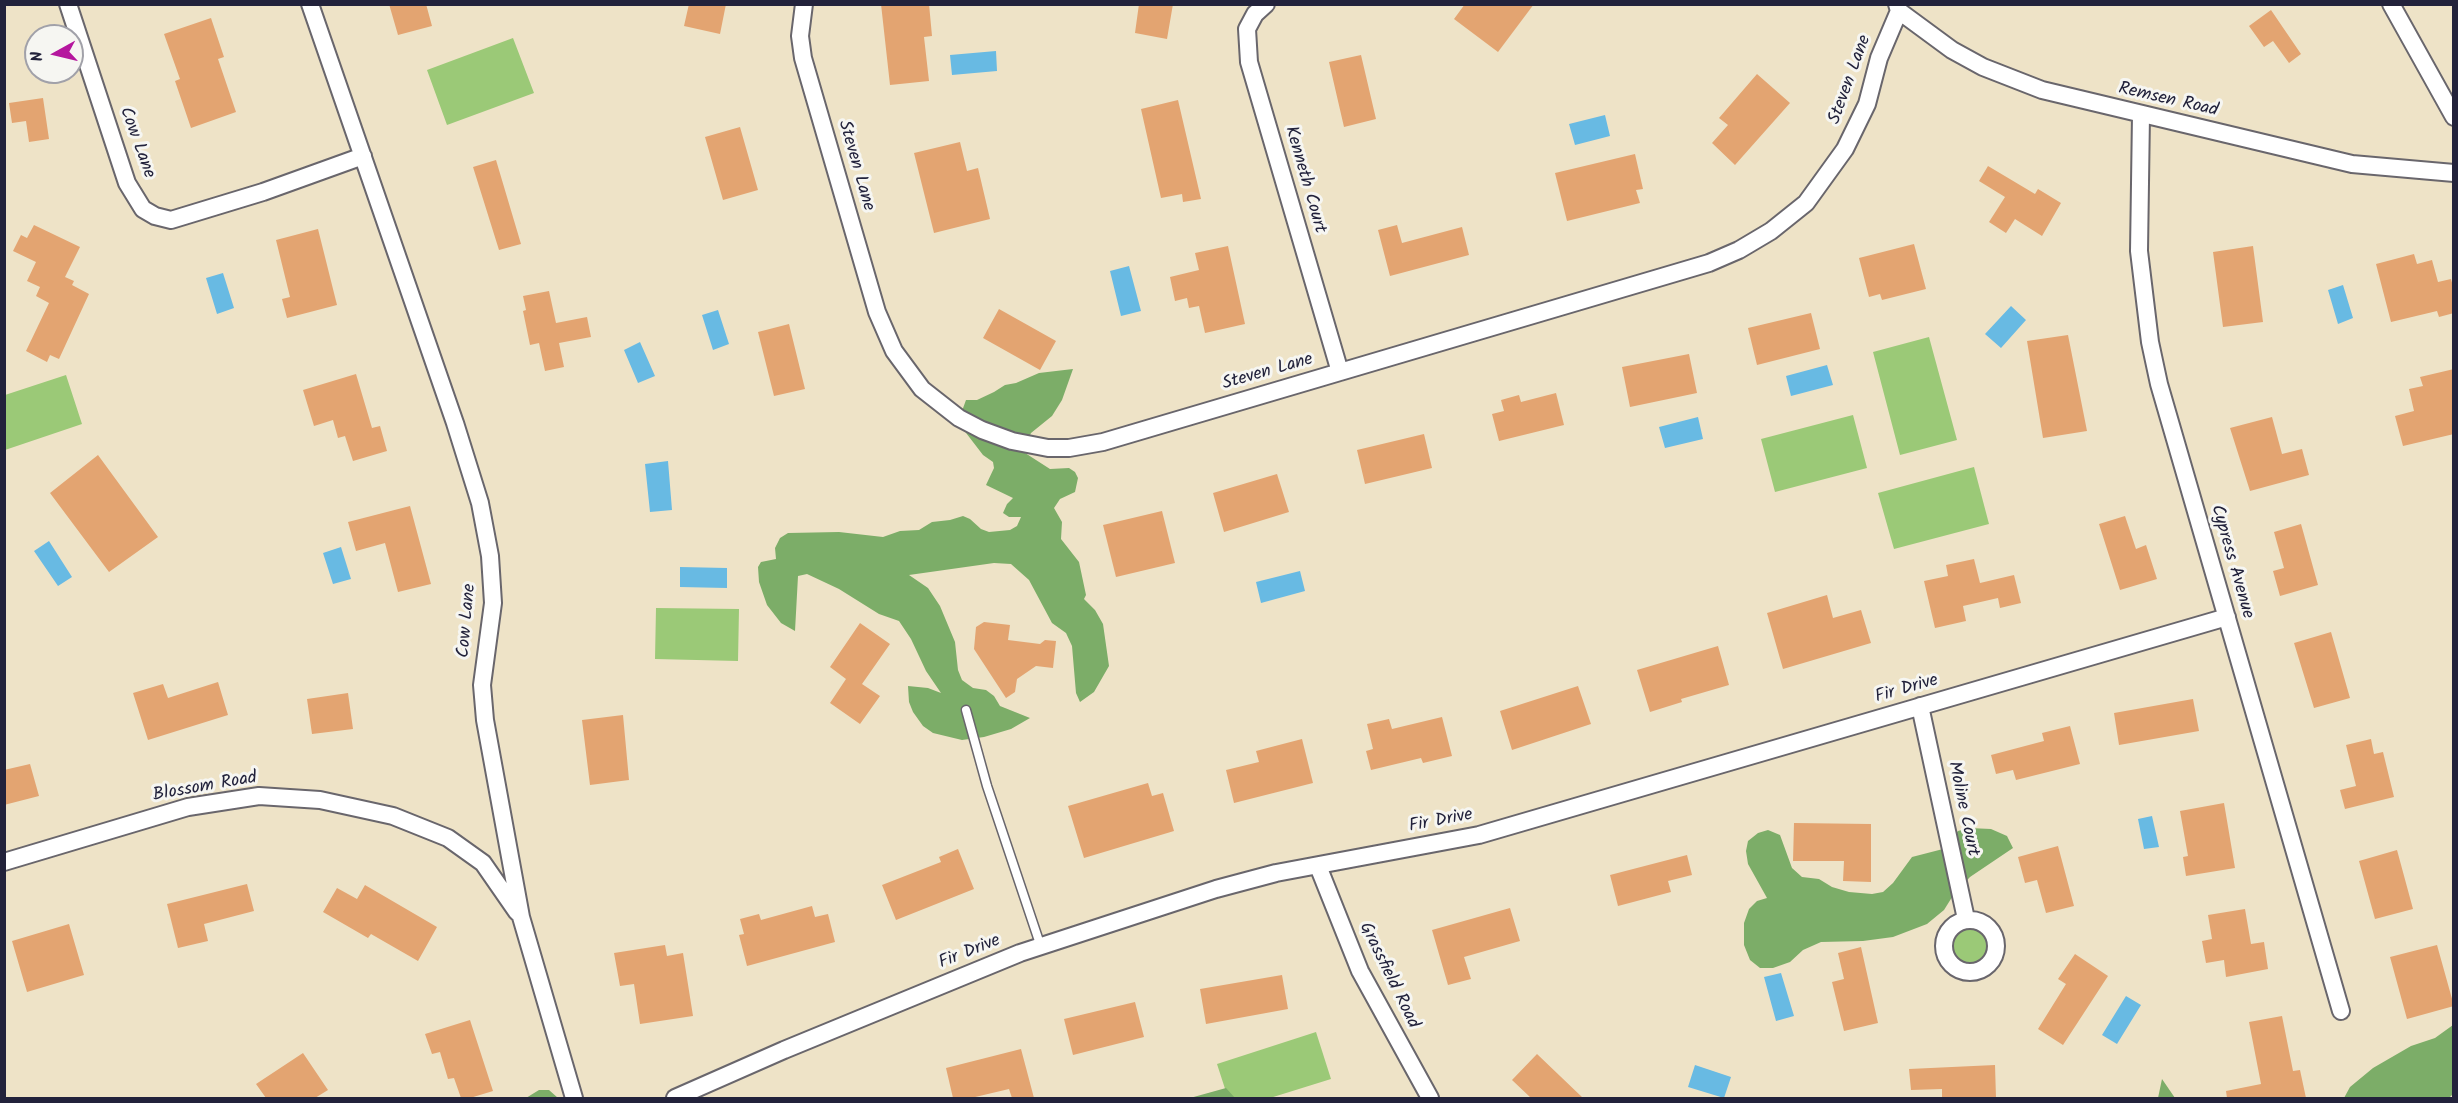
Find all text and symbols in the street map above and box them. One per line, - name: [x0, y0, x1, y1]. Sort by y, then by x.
- north arrow: [24, 24, 84, 84]
- street label: Steven Lane: [1825, 33, 1877, 127]
- text: N: [25, 50, 51, 63]
- street label: Remsen Road: [2116, 79, 2220, 123]
- street label: Cow Lane: [113, 104, 159, 182]
- street label: Steven Lane: [832, 118, 878, 214]
- street label: Kenneth Court: [1278, 124, 1330, 236]
- street label: Steven Lane: [1220, 350, 1316, 396]
- street label: Cypress Avenue: [2204, 503, 2258, 621]
- street label: Cow Lane: [454, 583, 482, 659]
- street label: Fir Drive: [1873, 671, 1941, 709]
- street label: Moline Court: [1941, 760, 1983, 858]
- street label: Blossom Road: [151, 768, 259, 808]
- street label: Fir Drive: [1407, 805, 1475, 839]
- street label: Grassfield Road: [1353, 920, 1423, 1032]
- street label: Fir Drive: [936, 931, 1004, 975]

